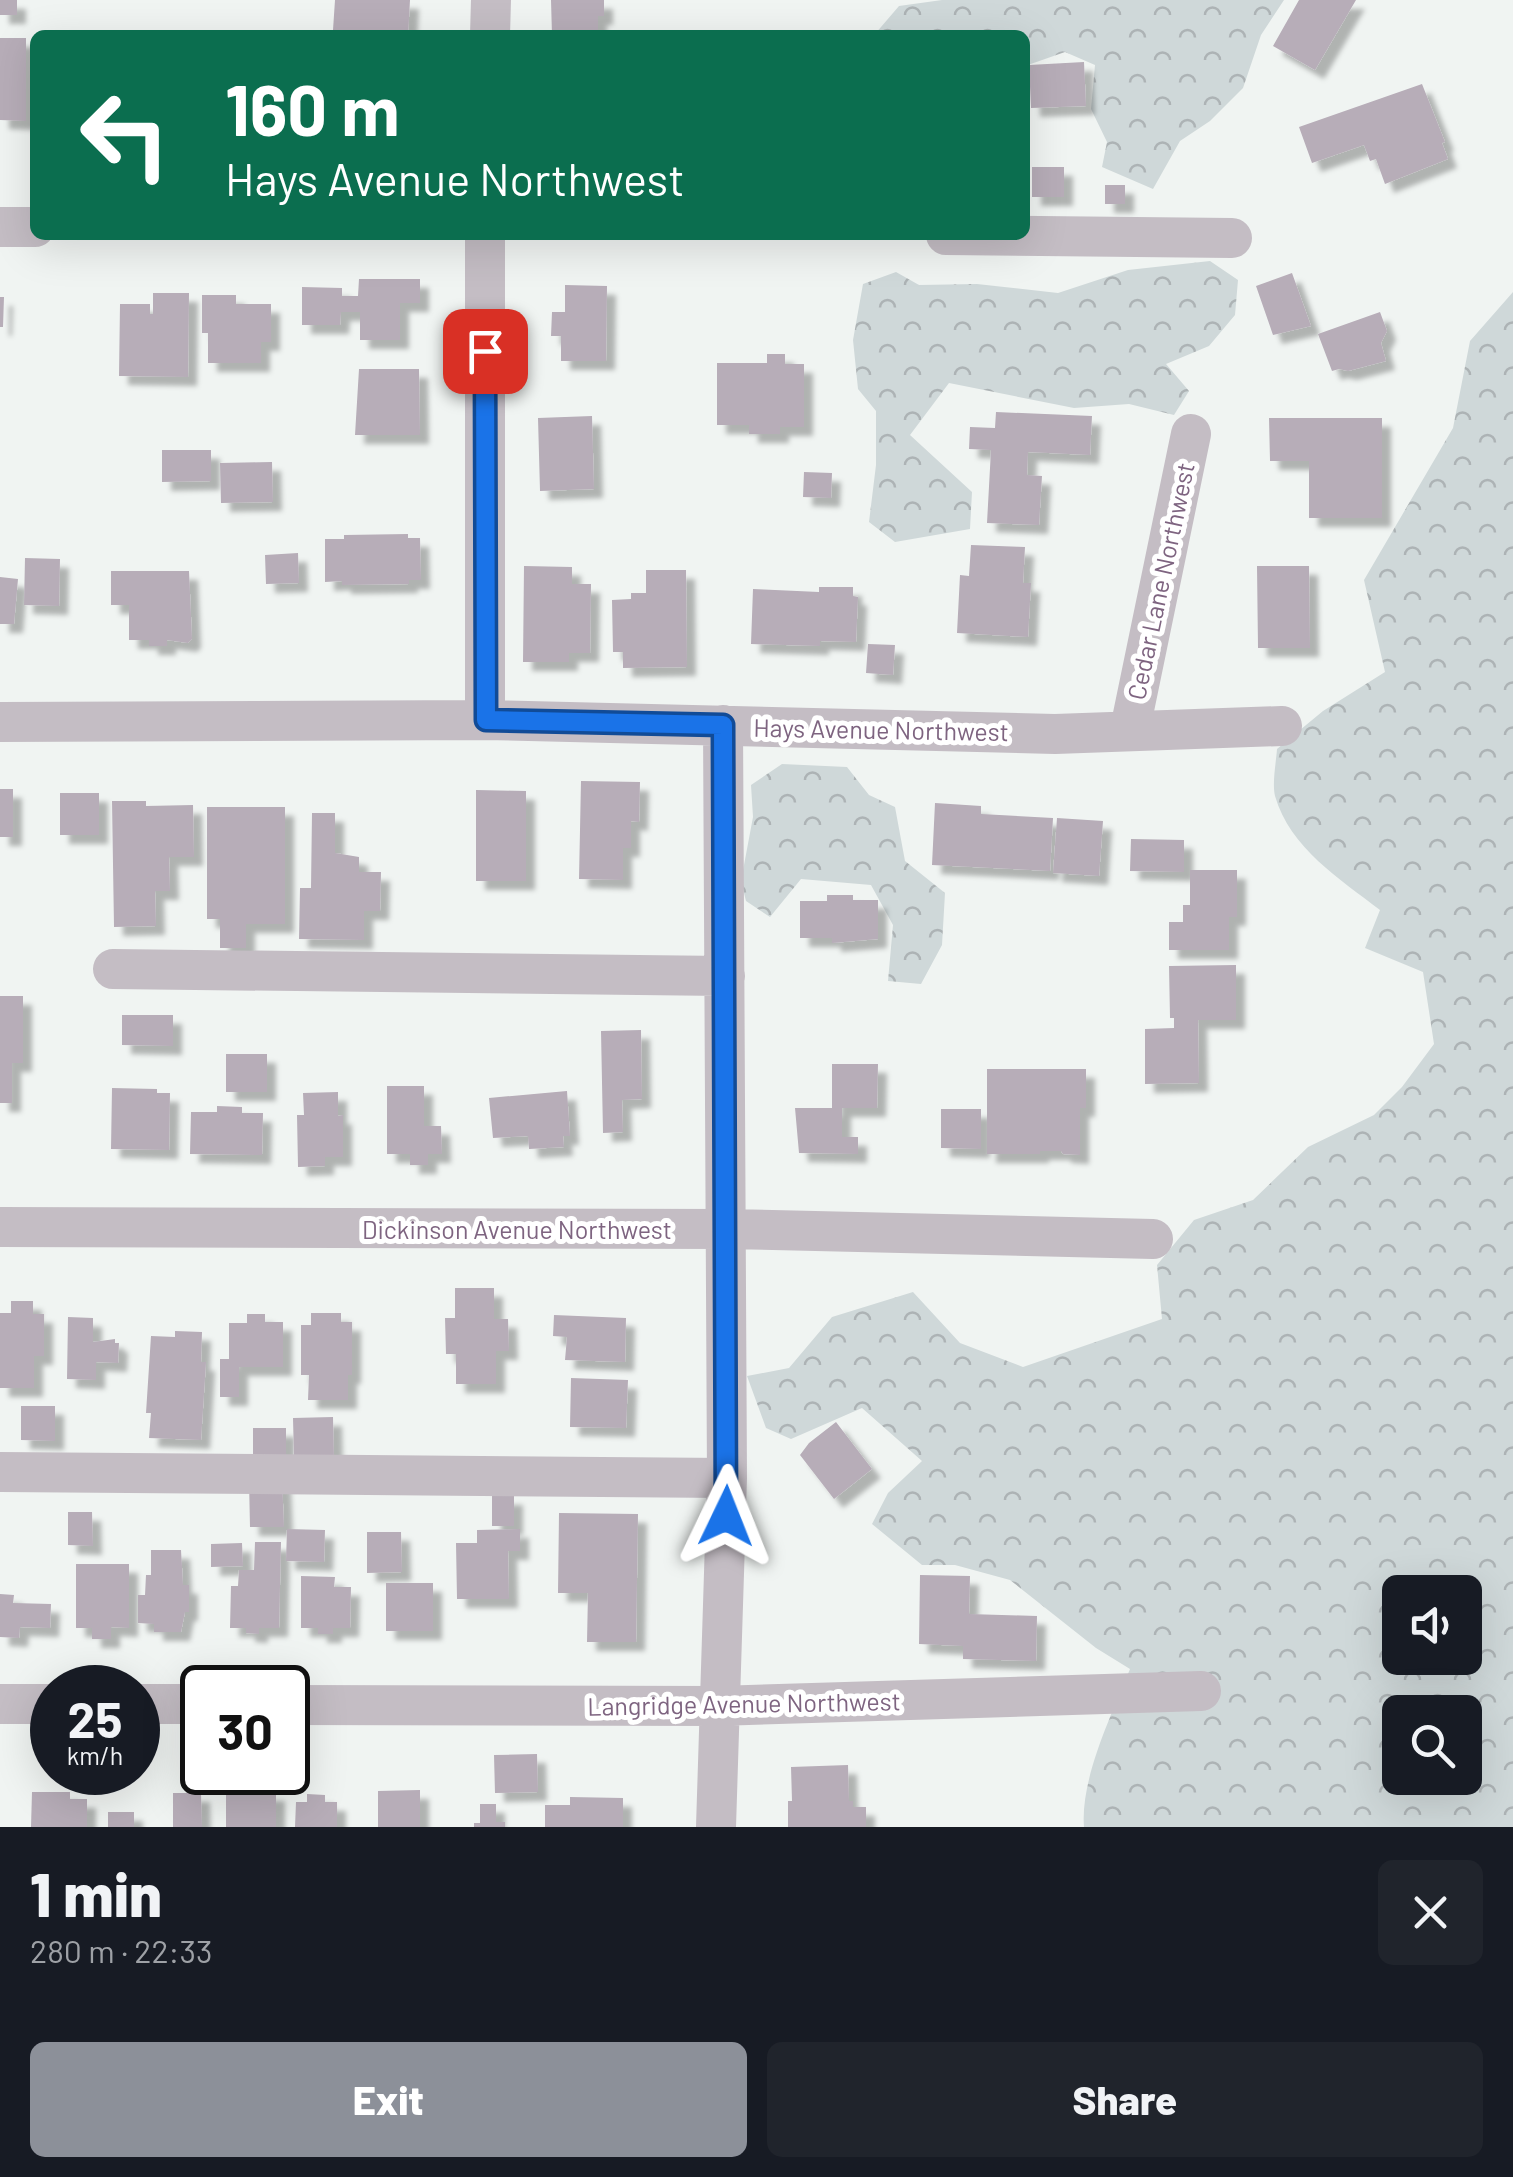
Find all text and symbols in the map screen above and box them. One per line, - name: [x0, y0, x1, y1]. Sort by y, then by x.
- text: 160 m: [225, 66, 400, 150]
- icon: left: [60, 70, 190, 200]
- text: Hays Avenue Northwest: [225, 151, 685, 205]
- pin: [443, 309, 528, 394]
- icon: arrive: [458, 324, 513, 379]
- street label: Cedar Lane Northwest: [1120, 460, 1200, 702]
- street label: Hays Avenue Northwest: [753, 712, 1009, 746]
- street label: Dickinson Avenue Northwest: [362, 1214, 672, 1244]
- position arrow: [674, 1464, 778, 1568]
- map controls: [1382, 1575, 1482, 1795]
- button: sound: [1382, 1575, 1482, 1675]
- speed limit sign: 30: [180, 1665, 310, 1795]
- street label: Langridge Avenue Northwest: [587, 1685, 901, 1721]
- text: 25: [68, 1688, 122, 1748]
- button: search: [1382, 1695, 1482, 1795]
- text: km/h: [67, 1740, 123, 1770]
- text: 1 min: [30, 1857, 162, 1929]
- button: close: [1378, 1860, 1483, 1965]
- text: 280 m · 22:33: [30, 1931, 212, 1969]
- button: Exit: [30, 2042, 747, 2157]
- button: Share: [767, 2042, 1483, 2157]

